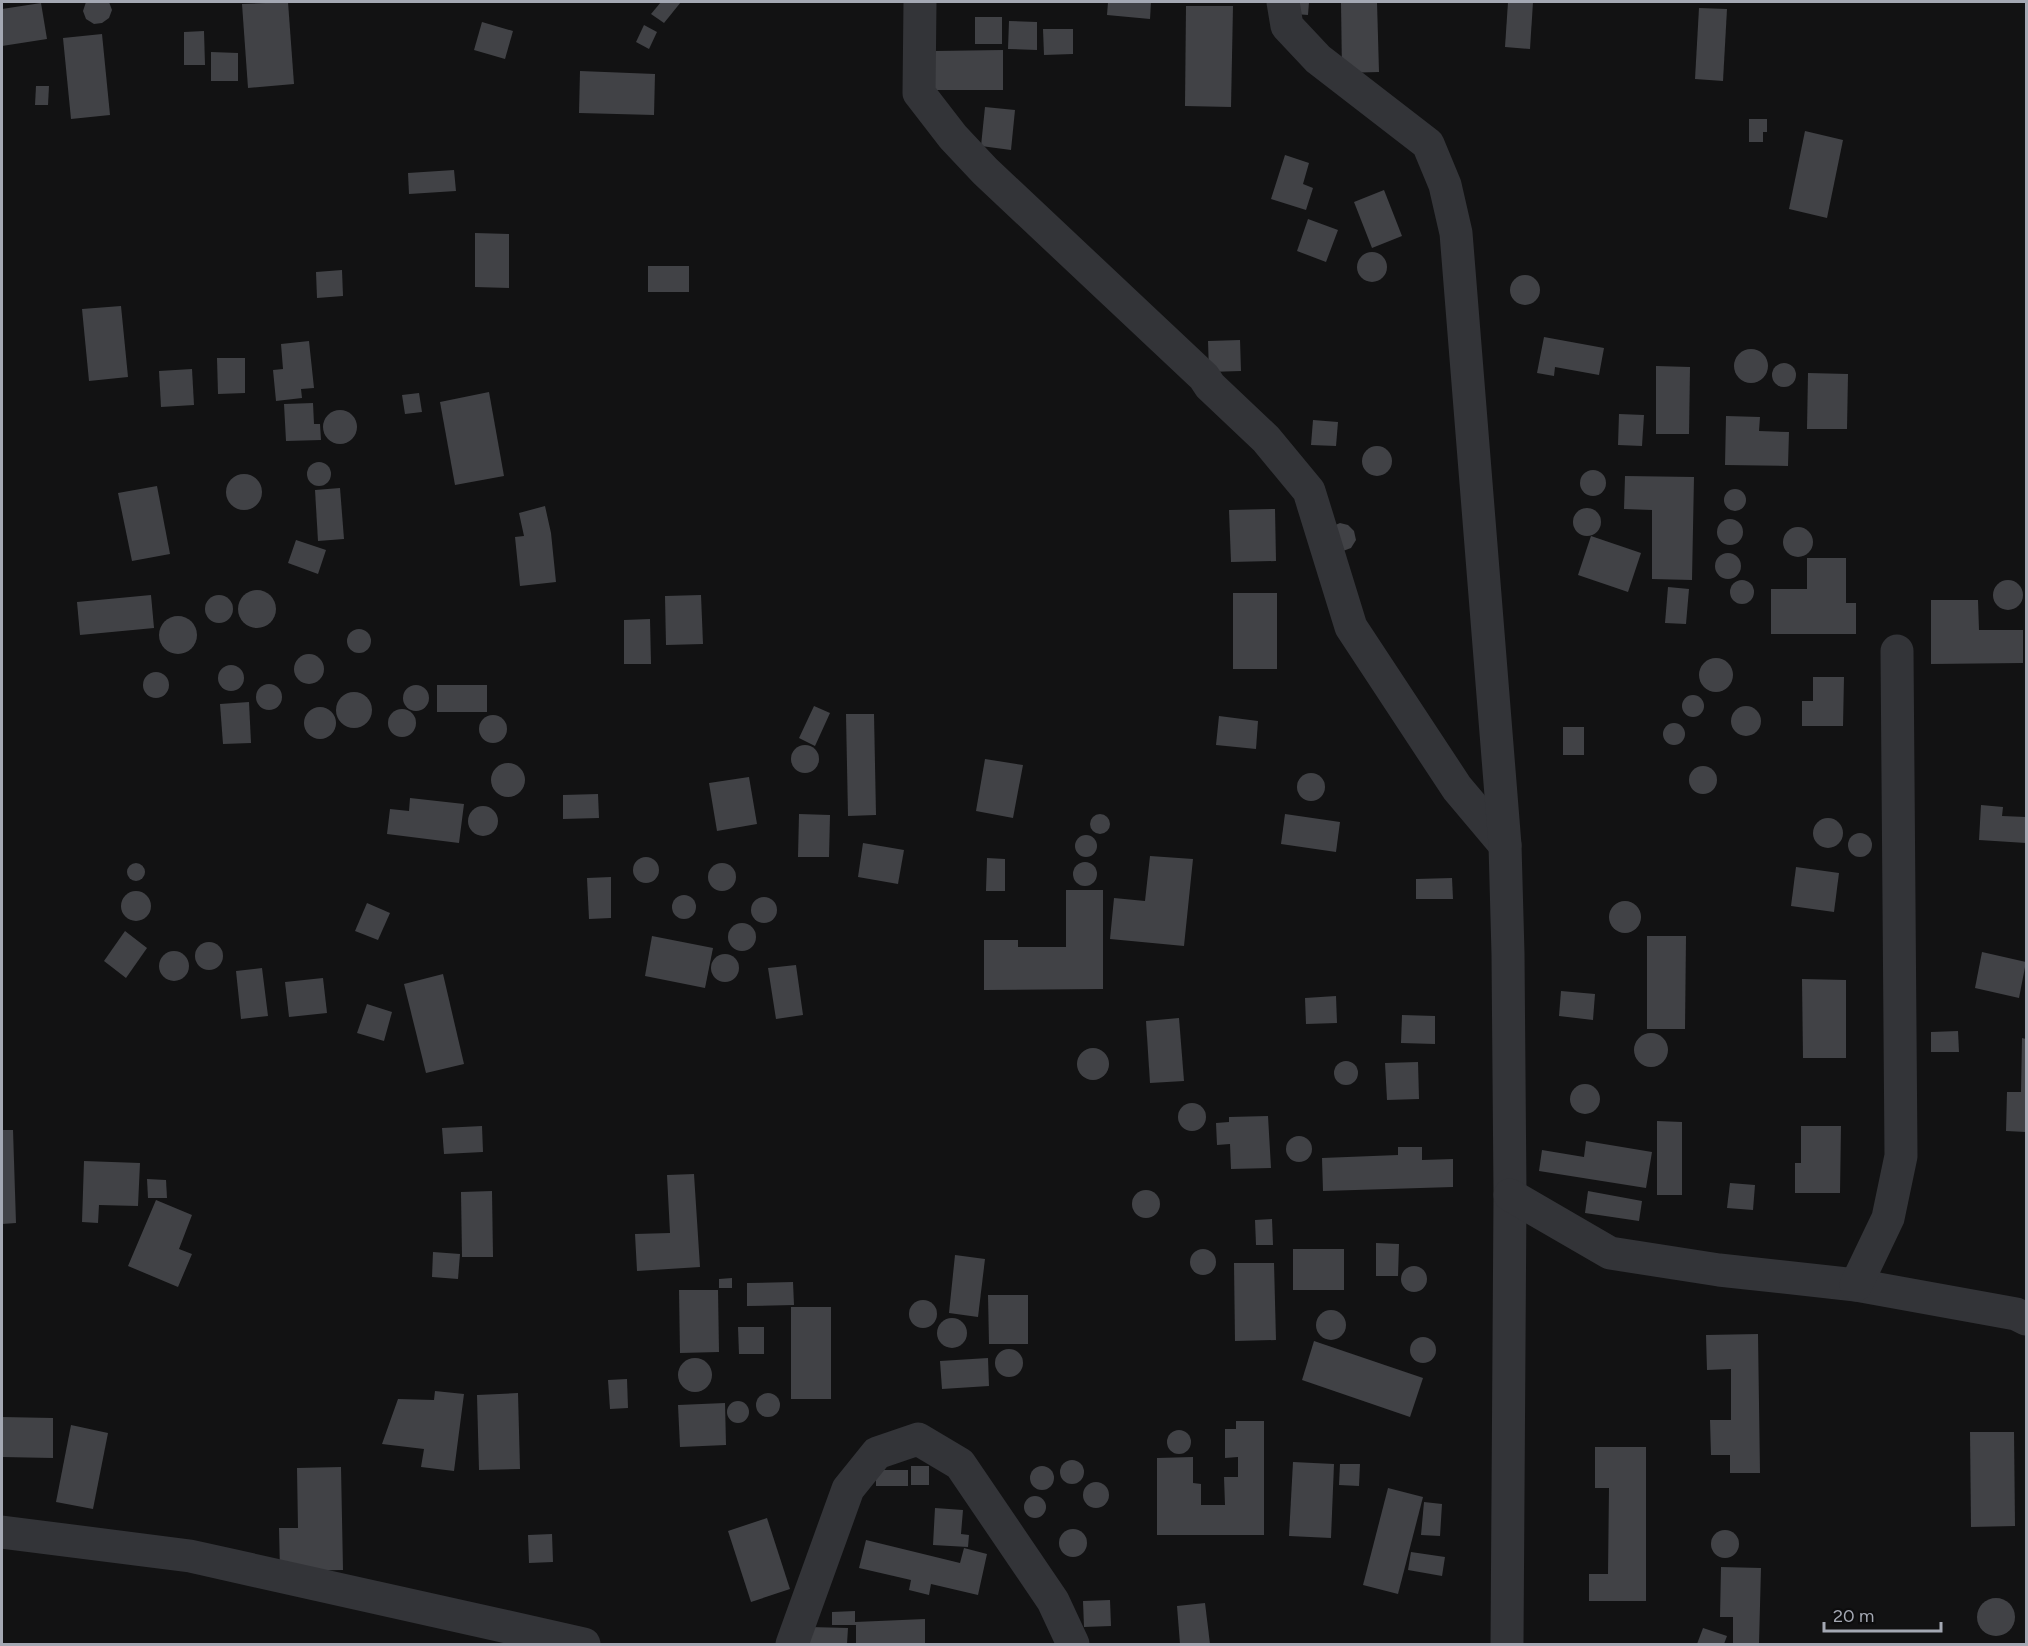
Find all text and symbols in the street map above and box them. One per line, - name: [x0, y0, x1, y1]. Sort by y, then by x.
- scale bar: [1824, 1595, 1941, 1633]
- text: 20 m: [1833, 1605, 1874, 1627]

